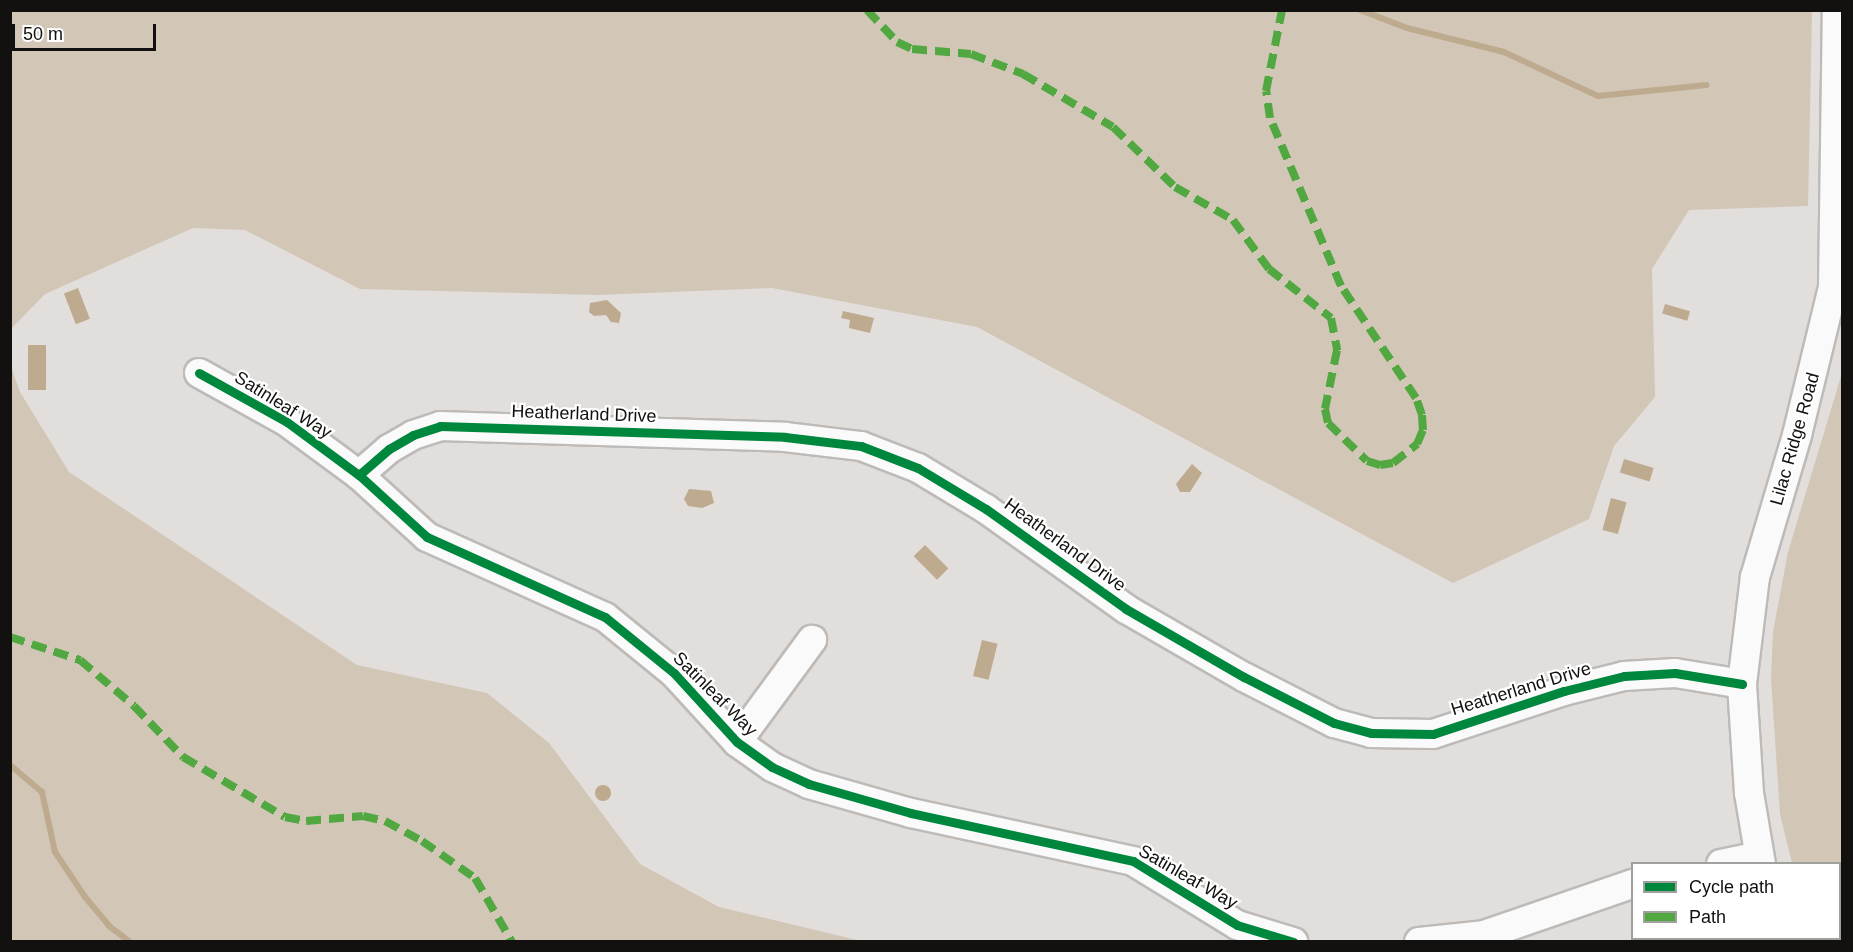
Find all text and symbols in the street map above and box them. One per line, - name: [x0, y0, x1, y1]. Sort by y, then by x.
- scale bar: [15, 12, 159, 50]
- text: 50 m: [23, 24, 63, 44]
- street label: Satinleaf Way: [230, 367, 336, 443]
- street label: Lilac Ridge Road: [1766, 370, 1824, 508]
- street label: Heatherland Drive: [511, 401, 657, 427]
- street label: Heatherland Drive: [1000, 494, 1130, 596]
- street label: Satinleaf Way: [668, 647, 762, 741]
- street label: Heatherland Drive: [1448, 657, 1594, 721]
- street label: Satinleaf Way: [1135, 840, 1241, 914]
- legend: [1631, 862, 1841, 940]
- text: Cycle path: [1689, 877, 1774, 897]
- text: Path: [1689, 907, 1726, 927]

